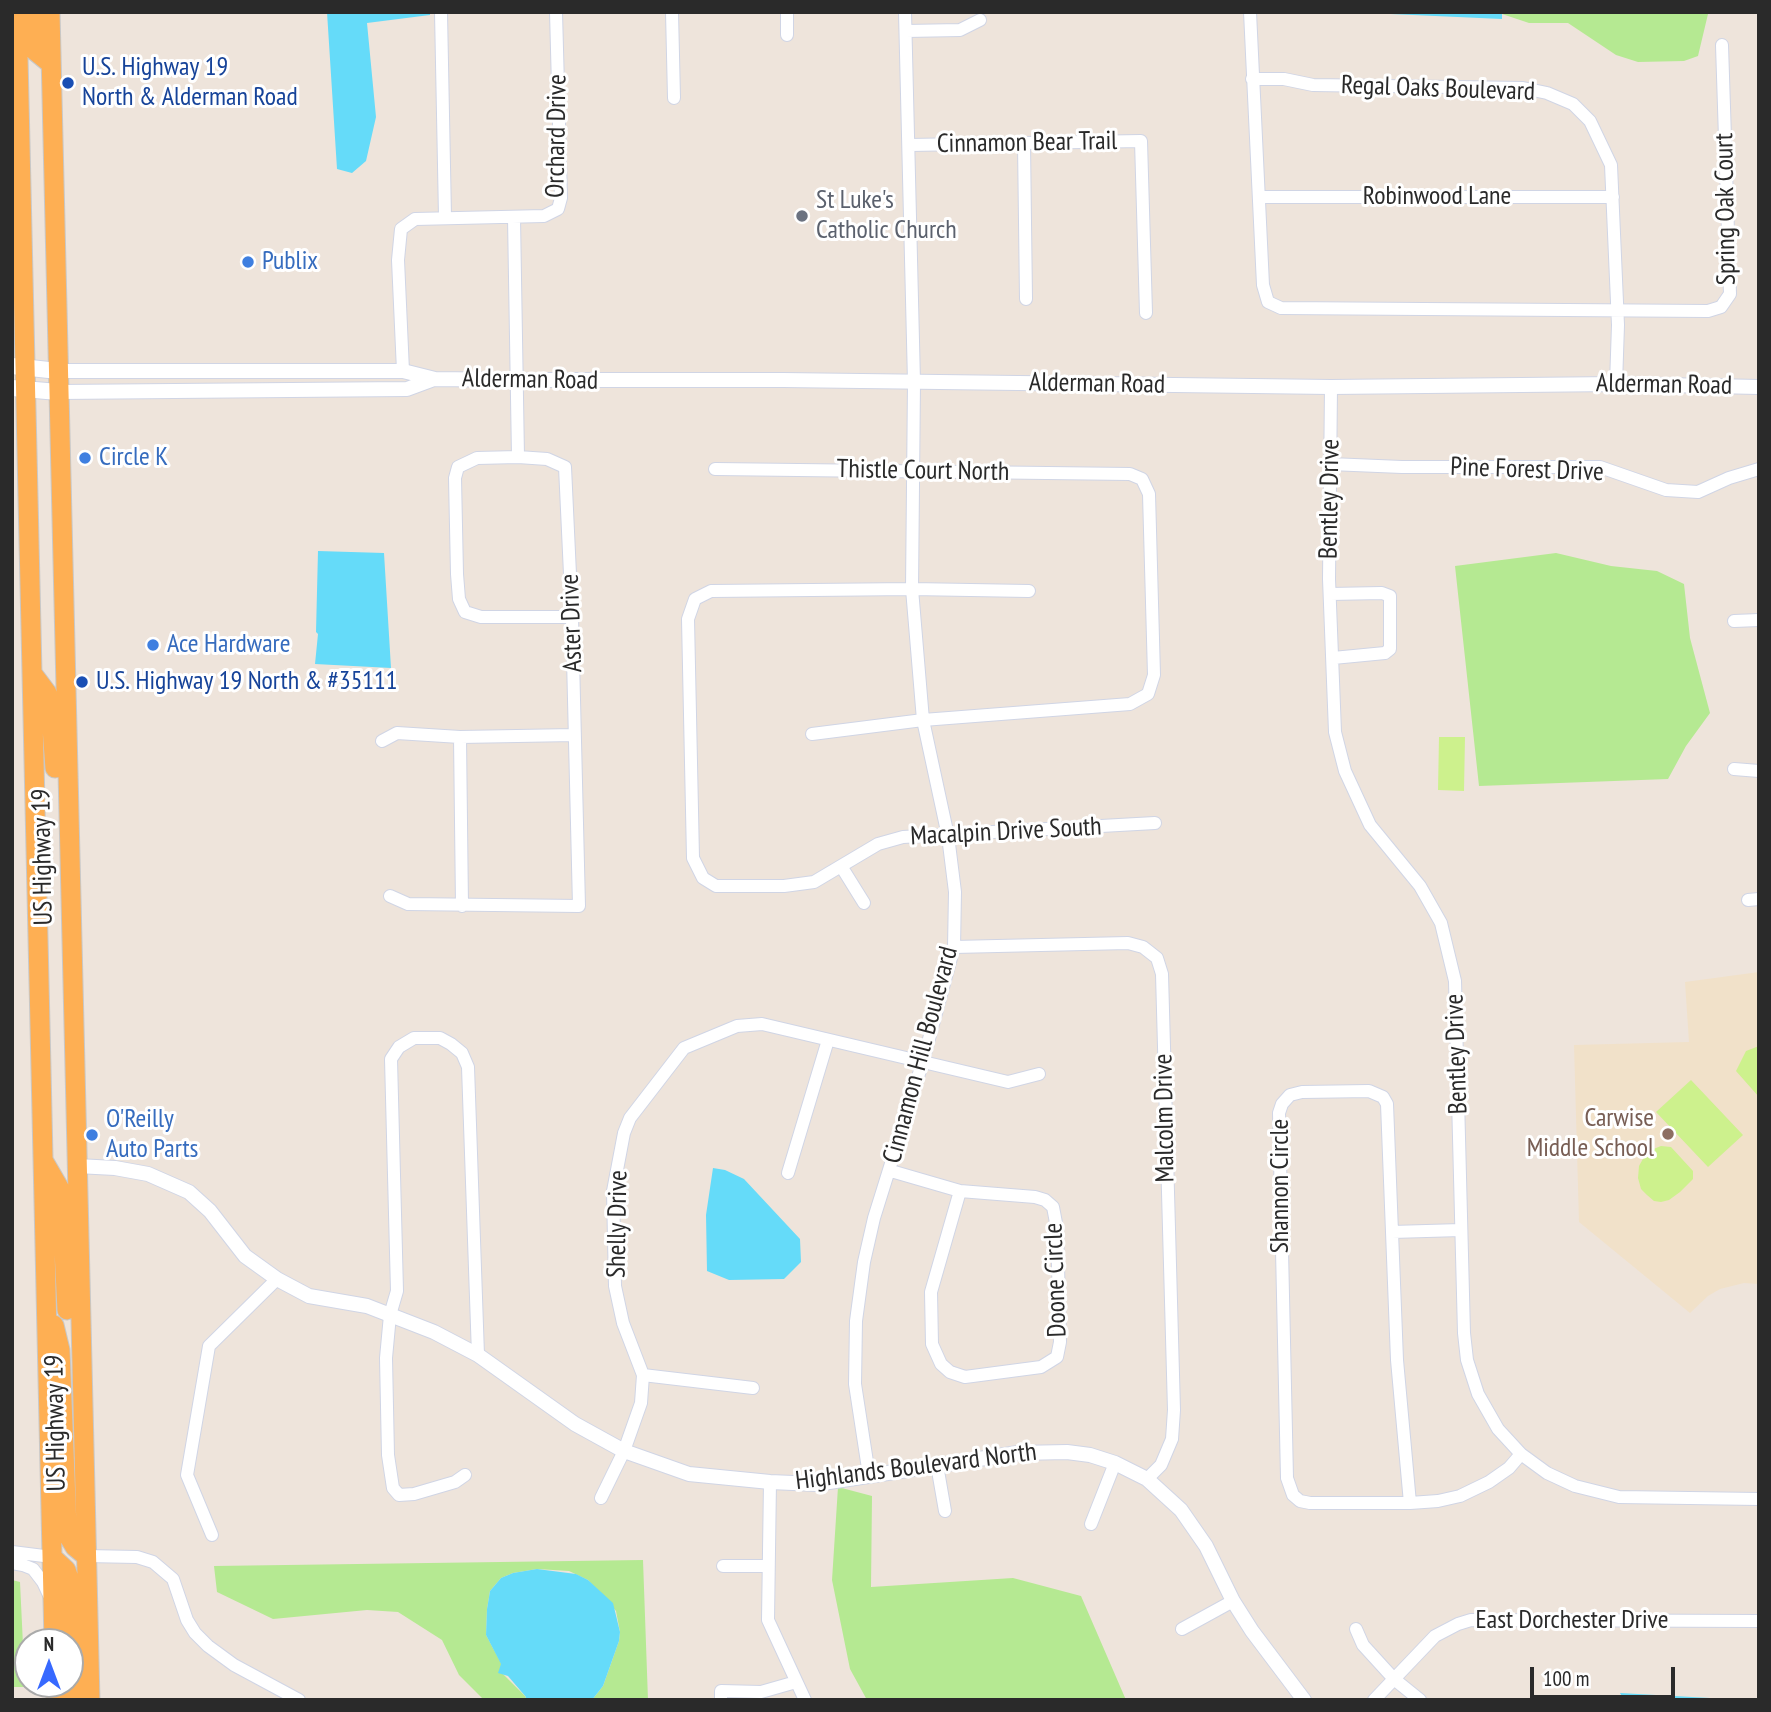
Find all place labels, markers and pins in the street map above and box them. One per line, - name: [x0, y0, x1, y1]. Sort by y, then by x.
- place label: U.S. Highway 19 North & Alderman Road: [82, 52, 298, 114]
- marker: U.S. Highway 19 North & Alderman Road: [60, 75, 76, 91]
- place label: St Luke's Catholic Church: [816, 185, 957, 246]
- marker: St Luke's Catholic Church: [794, 208, 810, 224]
- place label: Publix: [262, 246, 318, 278]
- marker: Publix: [240, 254, 256, 270]
- place label: Circle K: [99, 442, 168, 474]
- marker: Circle K: [77, 450, 93, 466]
- place label: Ace Hardware: [167, 629, 290, 661]
- marker: Ace Hardware: [145, 637, 161, 653]
- place label: U.S. Highway 19 North & #35111: [96, 666, 397, 698]
- marker: U.S. Highway 19 North & #35111: [74, 674, 90, 690]
- place label: Carwise Middle School: [1527, 1103, 1654, 1164]
- place label: O'Reilly Auto Parts: [106, 1104, 198, 1166]
- marker: Carwise Middle School: [1660, 1126, 1676, 1142]
- marker: O'Reilly Auto Parts: [84, 1127, 100, 1143]

